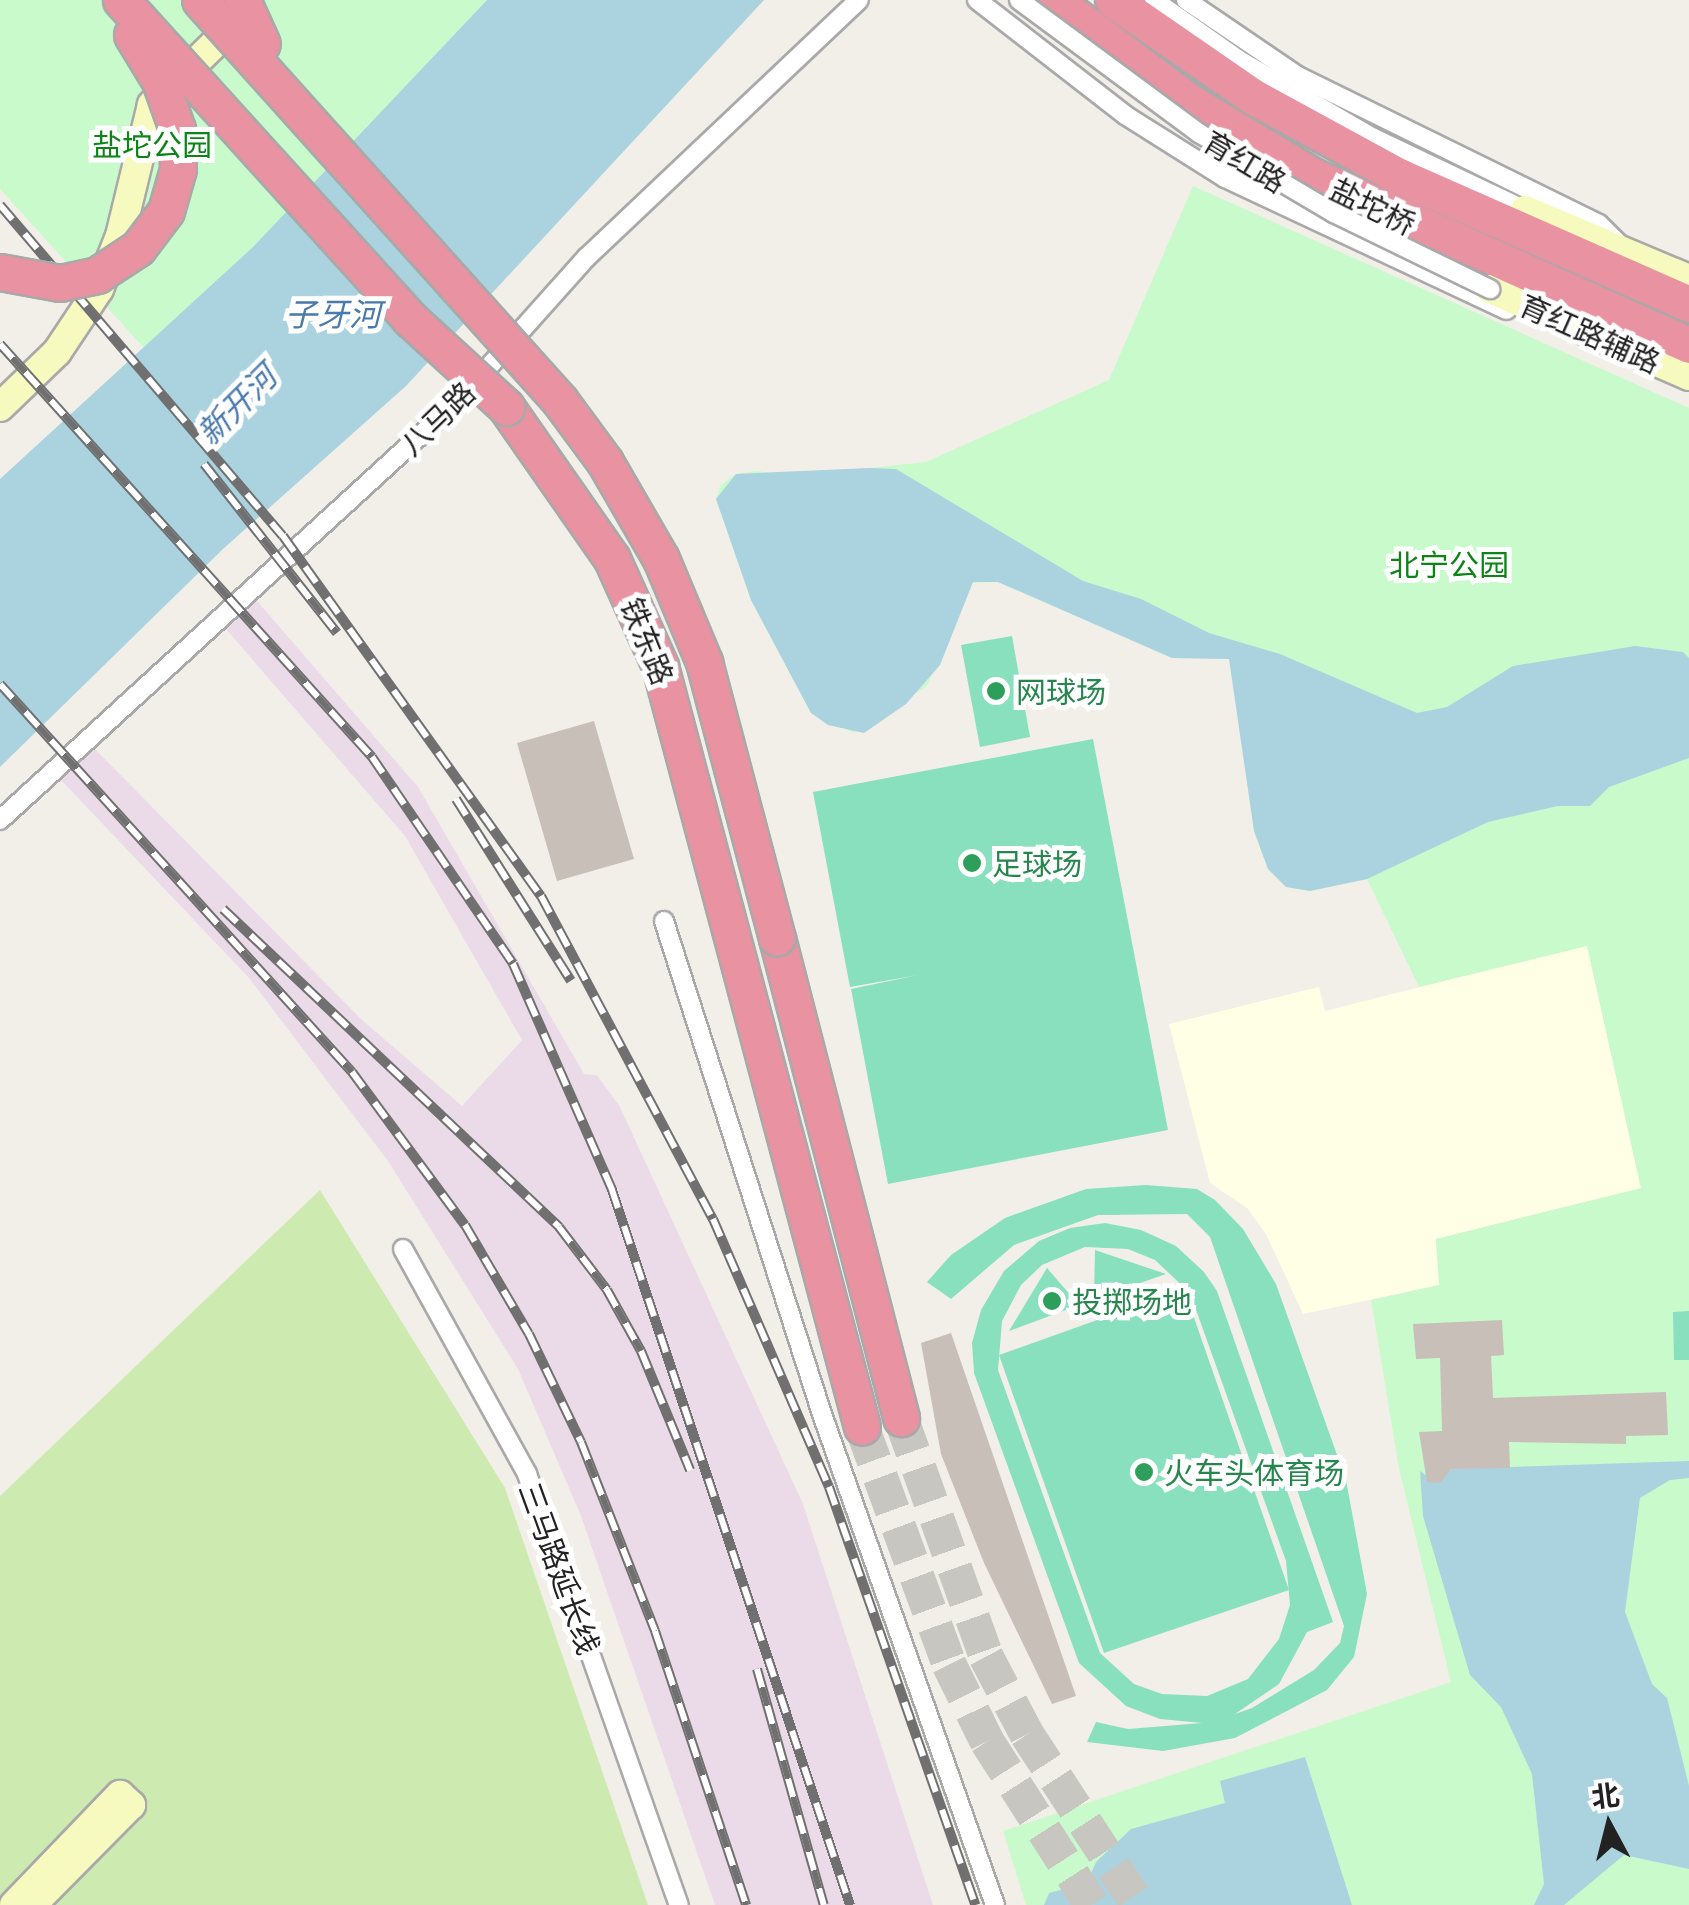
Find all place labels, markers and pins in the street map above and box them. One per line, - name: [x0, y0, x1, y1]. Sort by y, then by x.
- place label: 网球场: [1016, 673, 1106, 709]
- marker: 网球场: [985, 680, 1007, 702]
- place label: 足球场: [992, 845, 1082, 881]
- marker: 足球场: [961, 852, 983, 874]
- place label: 投掷场地: [1072, 1283, 1192, 1319]
- marker: 投掷场地: [1041, 1290, 1063, 1312]
- place label: 火车头体育场: [1164, 1454, 1344, 1490]
- marker: 火车头体育场: [1133, 1461, 1155, 1483]

